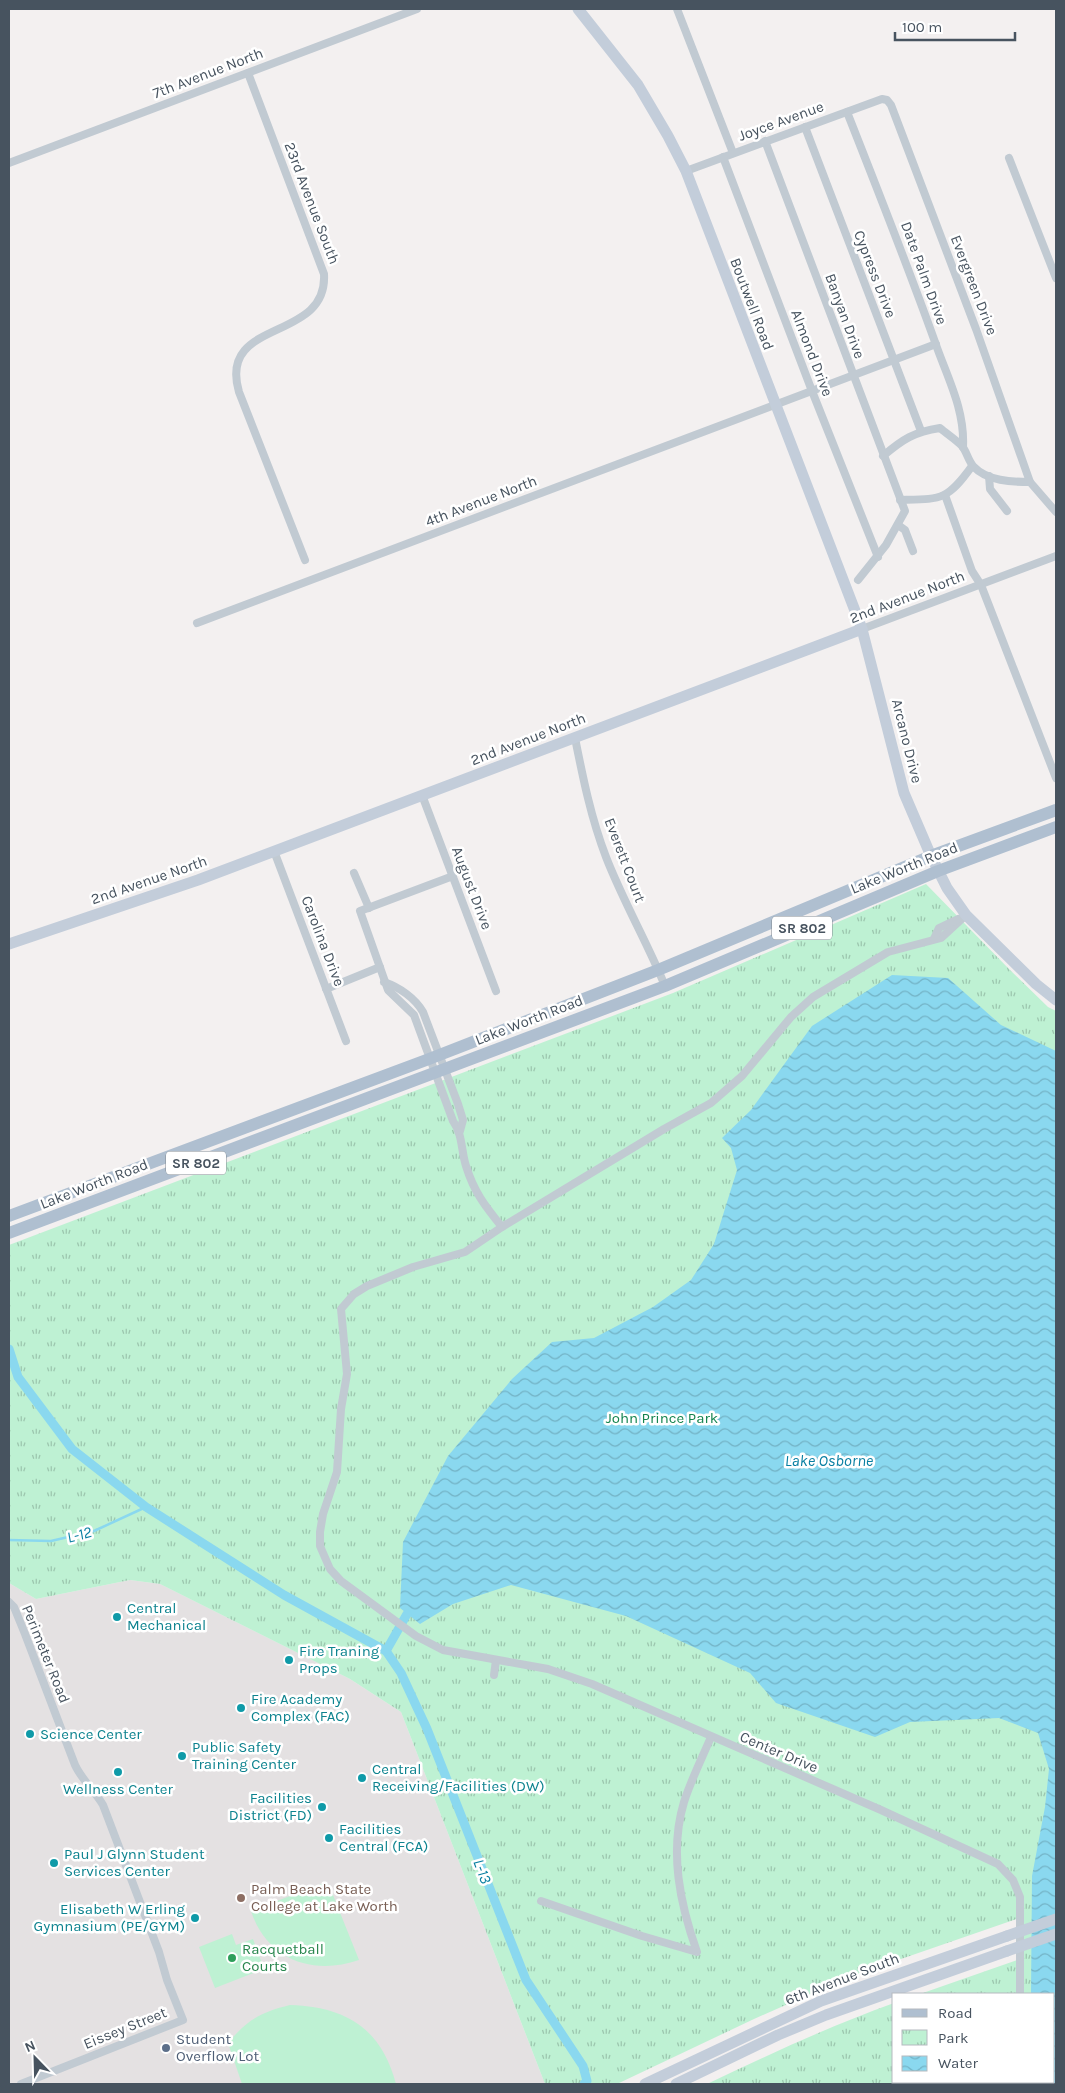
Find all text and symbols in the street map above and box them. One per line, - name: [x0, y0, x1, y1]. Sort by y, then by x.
- scale bar: [895, 10, 1015, 42]
- text: 100 m: [902, 18, 942, 36]
- street label: 7th Avenue North: [150, 44, 266, 102]
- street label: Joyce Avenue: [736, 97, 826, 145]
- street label: 23rd Avenue South: [280, 139, 344, 267]
- street label: Date Palm Drive: [897, 219, 951, 327]
- street label: Cypress Drive: [850, 228, 900, 320]
- street label: Evergreen Drive: [947, 232, 1001, 338]
- street label: Boutwell Road: [726, 255, 778, 353]
- street label: Banyan Drive: [821, 271, 869, 361]
- street label: Almond Drive: [787, 307, 837, 399]
- street label: 4th Avenue North: [423, 471, 539, 531]
- street label: 2nd Avenue North: [847, 567, 967, 627]
- street label: Arcano Drive: [888, 697, 926, 785]
- street label: 2nd Avenue North: [468, 709, 588, 769]
- street label: Everett Court: [601, 815, 650, 905]
- street label: Lake Worth Road: [848, 838, 960, 898]
- street label: August Drive: [448, 844, 496, 932]
- street label: 2nd Avenue North: [89, 852, 209, 908]
- street label: Carolina Drive: [297, 893, 349, 989]
- road number: SR 802: [772, 916, 832, 940]
- street label: Lake Worth Road: [472, 991, 586, 1049]
- road number: SR 802: [166, 1152, 226, 1174]
- street label: Lake Worth Road: [37, 1155, 151, 1213]
- park label: John Prince Park: [606, 1409, 718, 1427]
- water label: Lake Osborne: [785, 1451, 874, 1470]
- water label: L-12: [65, 1522, 94, 1547]
- place label: Central Mechanical: [127, 1599, 206, 1634]
- street label: Perimeter Road: [18, 1602, 74, 1706]
- marker: Central Mechanical: [111, 1611, 123, 1623]
- place label: Fire Traning Props: [299, 1642, 380, 1677]
- marker: Fire Traning Props: [283, 1654, 295, 1666]
- place label: Fire Academy Complex (FAC): [251, 1690, 350, 1725]
- marker: Fire Academy Complex (FAC): [235, 1702, 247, 1714]
- place label: Science Center: [40, 1725, 142, 1743]
- street label: Center Drive: [737, 1727, 821, 1777]
- marker: Science Center: [24, 1728, 36, 1740]
- place label: Public Safety Training Center: [192, 1738, 296, 1773]
- marker: Public Safety Training Center: [176, 1750, 188, 1762]
- place label: Central Receiving/Facilities (DW): [372, 1760, 545, 1795]
- marker: Wellness Center: [112, 1766, 124, 1778]
- marker: Central Receiving/Facilities (DW): [356, 1772, 368, 1784]
- place label: Wellness Center: [63, 1780, 173, 1798]
- place label: Facilities District (FD): [229, 1789, 312, 1824]
- marker: Facilities District (FD): [316, 1801, 328, 1813]
- place label: Facilities Central (FCA): [339, 1820, 428, 1855]
- marker: Facilities Central (FCA): [323, 1832, 335, 1844]
- place label: Paul J Glynn Student Services Center: [64, 1845, 205, 1880]
- water label: L-13: [469, 1856, 496, 1887]
- marker: Paul J Glynn Student Services Center: [48, 1857, 60, 1869]
- place label: Palm Beach State College at Lake Worth: [251, 1880, 398, 1915]
- marker: Palm Beach State College at Lake Worth: [235, 1892, 247, 1904]
- place label: Elisabeth W Erling Gymnasium (PE/GYM): [34, 1900, 186, 1935]
- marker: Elisabeth W Erling Gymnasium (PE/GYM): [189, 1912, 201, 1924]
- place label: Racquetball Courts: [242, 1940, 324, 1975]
- street label: 6th Avenue South: [782, 1949, 902, 2009]
- marker: Racquetball Courts: [226, 1952, 238, 1964]
- legend: [892, 1993, 1055, 2083]
- street label: Eissey Street: [81, 2003, 170, 2053]
- text: Road: [938, 2004, 973, 2022]
- text: Park: [938, 2029, 968, 2047]
- place label: Student Overflow Lot: [176, 2030, 260, 2065]
- north arrow: [10, 2033, 60, 2083]
- text: N: [22, 2037, 38, 2056]
- marker: Student Overflow Lot: [160, 2042, 172, 2054]
- text: Water: [938, 2054, 979, 2072]

